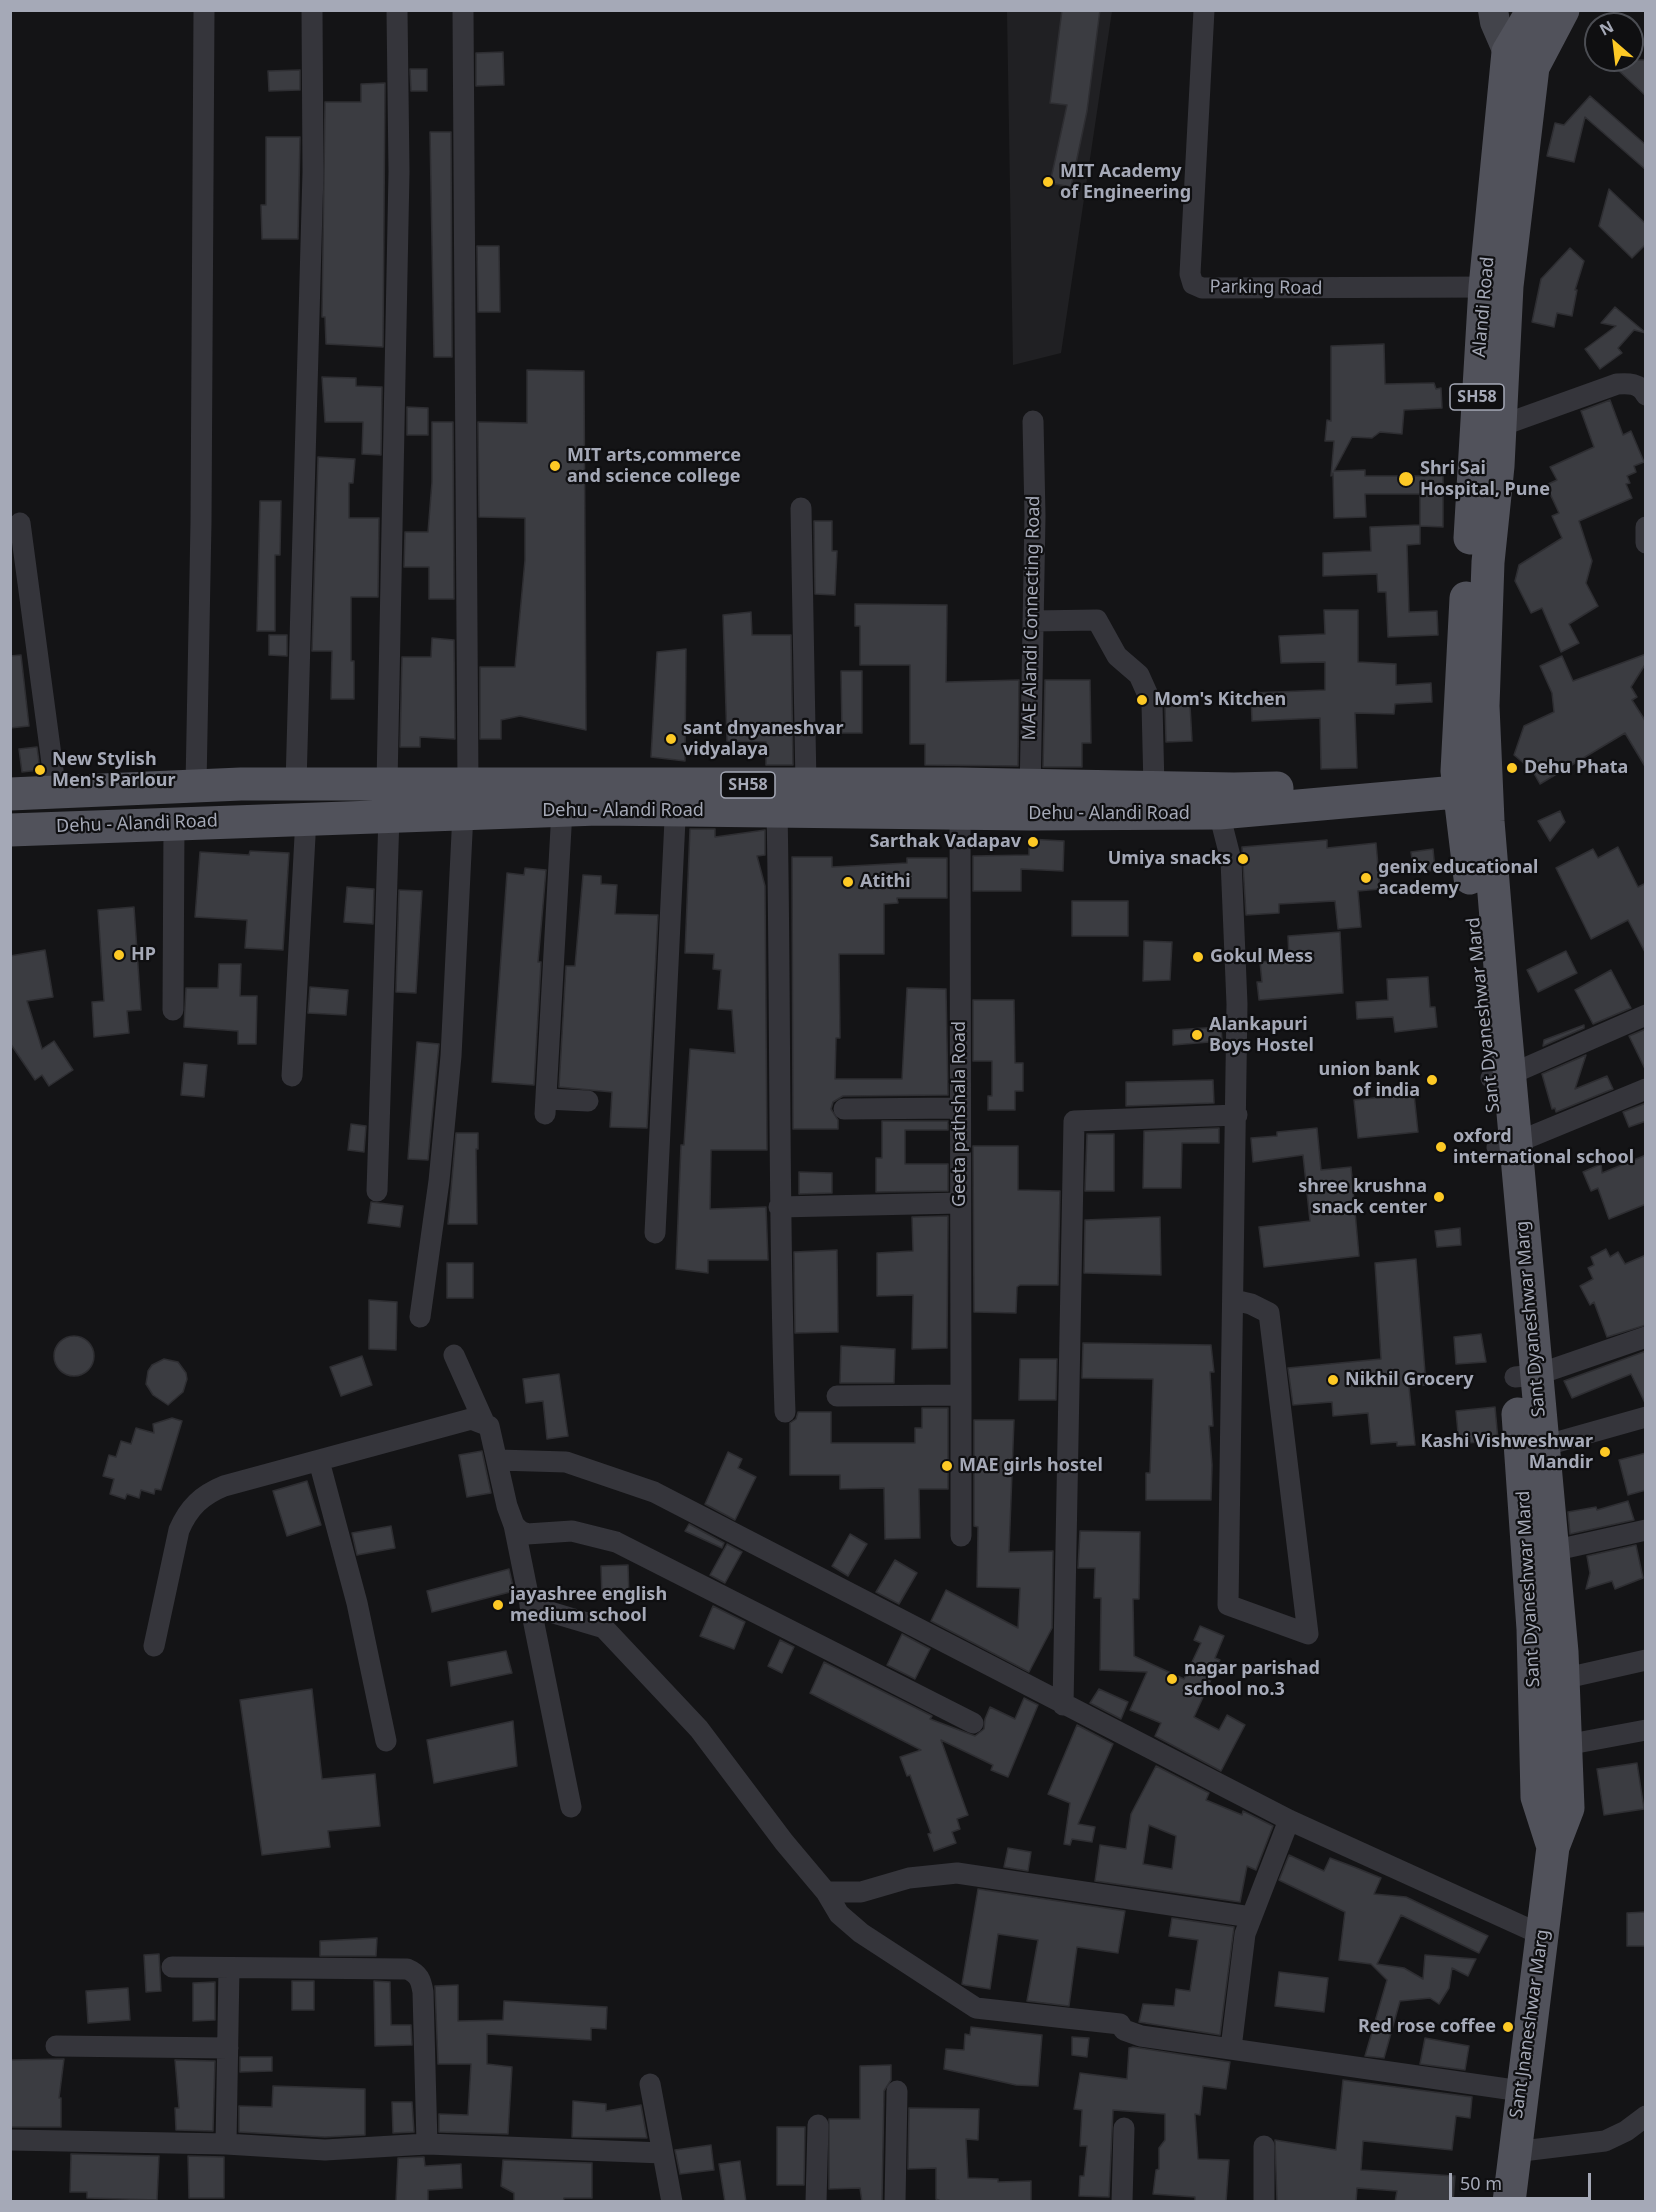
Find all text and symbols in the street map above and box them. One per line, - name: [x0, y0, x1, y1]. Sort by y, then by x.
- north arrow: [1584, 12, 1644, 72]
- text: N: [1596, 15, 1617, 41]
- place label: MIT Academy of Engineering: [1060, 161, 1191, 204]
- marker: MIT Academy of Engineering: [1041, 175, 1055, 189]
- street label: Alandi Road: [1469, 256, 1499, 358]
- street label: Parking Road: [1209, 276, 1323, 300]
- road number: SH58: [1450, 384, 1504, 410]
- place label: MIT arts,commerce and science college: [567, 445, 741, 488]
- place label: Shri Sai Hospital, Pune: [1420, 458, 1550, 500]
- marker: MIT arts,commerce and science college: [548, 459, 562, 473]
- marker: Shri Sai Hospital, Pune: [1397, 470, 1415, 488]
- street label: MAE Alandi Connecting Road: [1019, 495, 1045, 741]
- place label: Mom's Kitchen: [1154, 689, 1286, 711]
- marker: Mom's Kitchen: [1135, 693, 1149, 707]
- place label: sant dnyaneshvar vidyalaya: [683, 718, 843, 760]
- marker: sant dnyaneshvar vidyalaya: [664, 732, 678, 746]
- place label: New Stylish Men's Parlour: [52, 749, 176, 792]
- place label: Dehu Phata: [1524, 757, 1628, 779]
- marker: Dehu Phata: [1505, 761, 1519, 775]
- marker: New Stylish Men's Parlour: [33, 763, 47, 777]
- road number: SH58: [721, 772, 775, 798]
- street label: Dehu - Alandi Road: [542, 800, 704, 822]
- street label: Dehu - Alandi Road: [1028, 803, 1190, 825]
- street label: Dehu - Alandi Road: [56, 810, 218, 838]
- place label: Sarthak Vadapav: [869, 831, 1021, 853]
- marker: Sarthak Vadapav: [1026, 835, 1040, 849]
- place label: Umiya snacks: [1108, 848, 1231, 870]
- marker: Umiya snacks: [1236, 852, 1250, 866]
- place label: genix educational academy: [1378, 857, 1538, 900]
- place label: Atithi: [860, 871, 911, 893]
- marker: genix educational academy: [1359, 871, 1373, 885]
- marker: Atithi: [841, 875, 855, 889]
- street label: Sant Dyaneshwar Mard: [1463, 916, 1505, 1114]
- place label: HP: [131, 944, 156, 966]
- place label: Gokul Mess: [1210, 946, 1313, 968]
- marker: HP: [112, 948, 126, 962]
- marker: Gokul Mess: [1191, 950, 1205, 964]
- place label: Alankapuri Boys Hostel: [1209, 1014, 1314, 1056]
- street label: Geeta pathshala Road: [949, 1021, 971, 1207]
- marker: Alankapuri Boys Hostel: [1190, 1028, 1204, 1042]
- place label: union bank of india: [1319, 1059, 1420, 1102]
- marker: union bank of india: [1425, 1073, 1439, 1087]
- place label: oxford international school: [1453, 1126, 1634, 1168]
- marker: oxford international school: [1434, 1140, 1448, 1154]
- place label: shree krushna snack center: [1298, 1176, 1427, 1218]
- marker: shree krushna snack center: [1432, 1190, 1446, 1204]
- street label: Sant Dyaneshwar Marg: [1512, 1220, 1550, 1418]
- place label: Nikhil Grocery: [1345, 1369, 1474, 1391]
- marker: Nikhil Grocery: [1326, 1373, 1340, 1387]
- place label: Kashi Vishweshwar Mandir: [1421, 1431, 1593, 1474]
- marker: Kashi Vishweshwar Mandir: [1598, 1445, 1612, 1459]
- place label: MAE girls hostel: [959, 1455, 1103, 1477]
- marker: MAE girls hostel: [940, 1459, 954, 1473]
- street label: Sant Dyaneshwar Mard: [1513, 1490, 1545, 1688]
- place label: jayashree english medium school: [510, 1584, 667, 1626]
- marker: jayashree english medium school: [491, 1598, 505, 1612]
- place label: nagar parishad school no.3: [1184, 1658, 1320, 1700]
- marker: nagar parishad school no.3: [1165, 1672, 1179, 1686]
- street label: Sant Jnaneshwar Marg: [1506, 1928, 1554, 2120]
- place label: Red rose coffee: [1358, 2016, 1496, 2038]
- marker: Red rose coffee: [1501, 2020, 1515, 2034]
- scale bar: [1452, 2161, 1594, 2199]
- text: 50 m: [1460, 2171, 1502, 2195]

